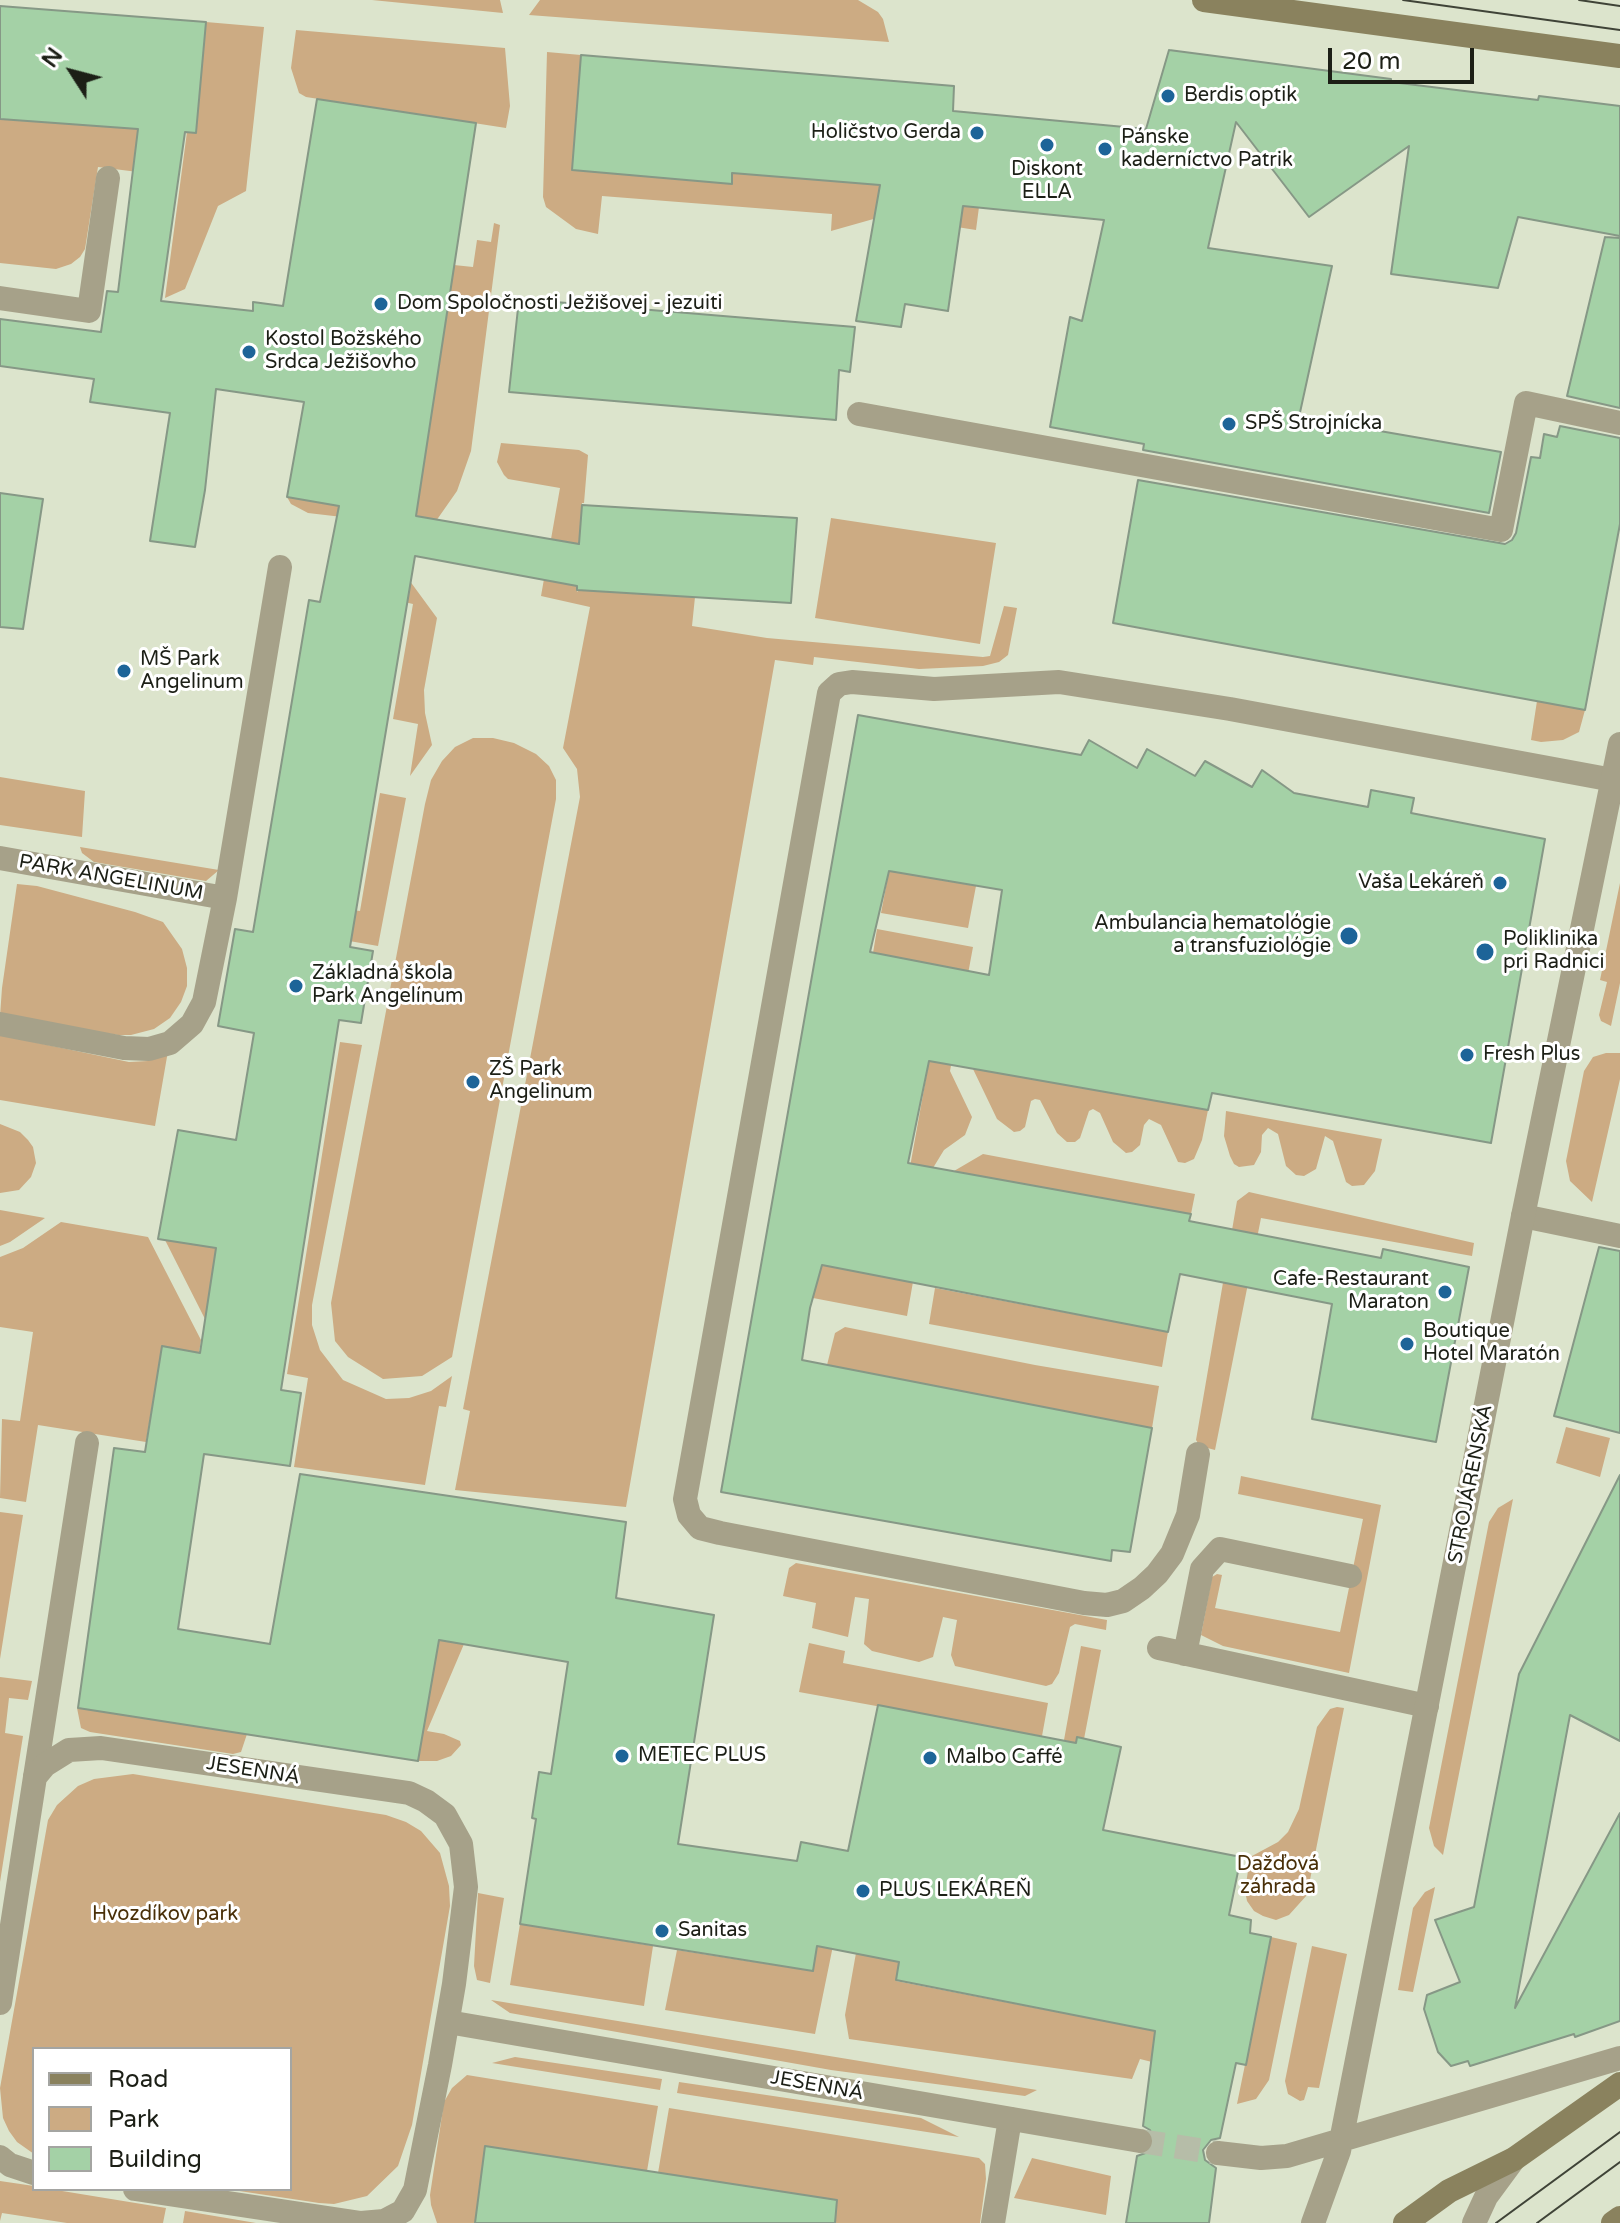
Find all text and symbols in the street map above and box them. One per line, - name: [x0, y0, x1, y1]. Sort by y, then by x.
- north arrow: [32, 32, 112, 112]
- scale bar: [1332, 32, 1478, 82]
- text: N: [37, 43, 68, 73]
- text: 20 m: [1342, 47, 1400, 76]
- place label: Berdis optik: [1184, 84, 1297, 108]
- marker: Berdis optik: [1159, 87, 1177, 105]
- place label: Holičstvo Gerda: [811, 121, 961, 145]
- marker: Holičstvo Gerda: [968, 124, 986, 142]
- place label: Pánske kaderníctvo Patrik: [1121, 126, 1293, 173]
- marker: Diskont ELLA: [1038, 136, 1056, 154]
- marker: Pánske kaderníctvo Patrik: [1096, 140, 1114, 158]
- place label: Diskont ELLA: [1011, 158, 1083, 205]
- place label: Dom Spoločnosti Ježišovej - jezuiti: [397, 292, 723, 316]
- marker: Dom Spoločnosti Ježišovej - jezuiti: [372, 295, 390, 313]
- place label: Kostol Božského Srdca Ježišovho: [265, 328, 422, 375]
- marker: Kostol Božského Srdca Ježišovho: [240, 343, 258, 361]
- place label: SPŠ Strojnícka: [1245, 412, 1382, 436]
- marker: SPŠ Strojnícka: [1220, 415, 1238, 433]
- place label: MŠ Park Angelinum: [140, 648, 244, 695]
- marker: MŠ Park Angelinum: [115, 662, 133, 680]
- street label: PARK ANGELINUM: [17, 850, 205, 906]
- place label: Vaša Lekáreň: [1358, 871, 1484, 895]
- marker: Vaša Lekáreň: [1491, 874, 1509, 892]
- place label: Ambulancia hematológie a transfuziológie: [1094, 912, 1331, 959]
- marker: Ambulancia hematológie a transfuziológie: [1338, 925, 1360, 947]
- place label: Poliklinika pri Radnici: [1503, 928, 1604, 975]
- marker: Poliklinika pri Radnici: [1474, 941, 1496, 963]
- place label: Základná škola Park Angelínum: [312, 962, 463, 1009]
- marker: Základná škola Park Angelínum: [287, 977, 305, 995]
- place label: Fresh Plus: [1483, 1043, 1580, 1067]
- marker: Fresh Plus: [1458, 1046, 1476, 1064]
- place label: ZŠ Park Angelinum: [489, 1058, 593, 1105]
- marker: ZŠ Park Angelinum: [464, 1073, 482, 1091]
- place label: Cafe-Restaurant Maraton: [1273, 1268, 1429, 1315]
- marker: Cafe-Restaurant Maraton: [1436, 1283, 1454, 1301]
- place label: Boutique Hotel Maratón: [1423, 1320, 1560, 1367]
- marker: Boutique Hotel Maratón: [1398, 1335, 1416, 1353]
- street label: STROJÁRENSKÁ: [1444, 1403, 1498, 1565]
- place label: METEC PLUS: [638, 1744, 766, 1768]
- place label: Malbo Caffé: [946, 1746, 1063, 1770]
- marker: METEC PLUS: [613, 1747, 631, 1765]
- marker: Malbo Caffé: [921, 1749, 939, 1767]
- street label: JESENNÁ: [205, 1752, 301, 1790]
- park label: Dažďová záhrada: [1237, 1853, 1319, 1900]
- place label: PLUS LEKÁREŇ: [879, 1879, 1031, 1903]
- marker: PLUS LEKÁREŇ: [854, 1882, 872, 1900]
- park label: Hvozdíkov park: [92, 1903, 238, 1927]
- place label: Sanitas: [678, 1919, 747, 1943]
- marker: Sanitas: [653, 1922, 671, 1940]
- legend: [32, 2047, 292, 2191]
- text: Road: [108, 2065, 168, 2094]
- street label: JESENNÁ: [769, 2066, 865, 2106]
- text: Park: [108, 2105, 159, 2134]
- text: Building: [108, 2145, 202, 2174]

